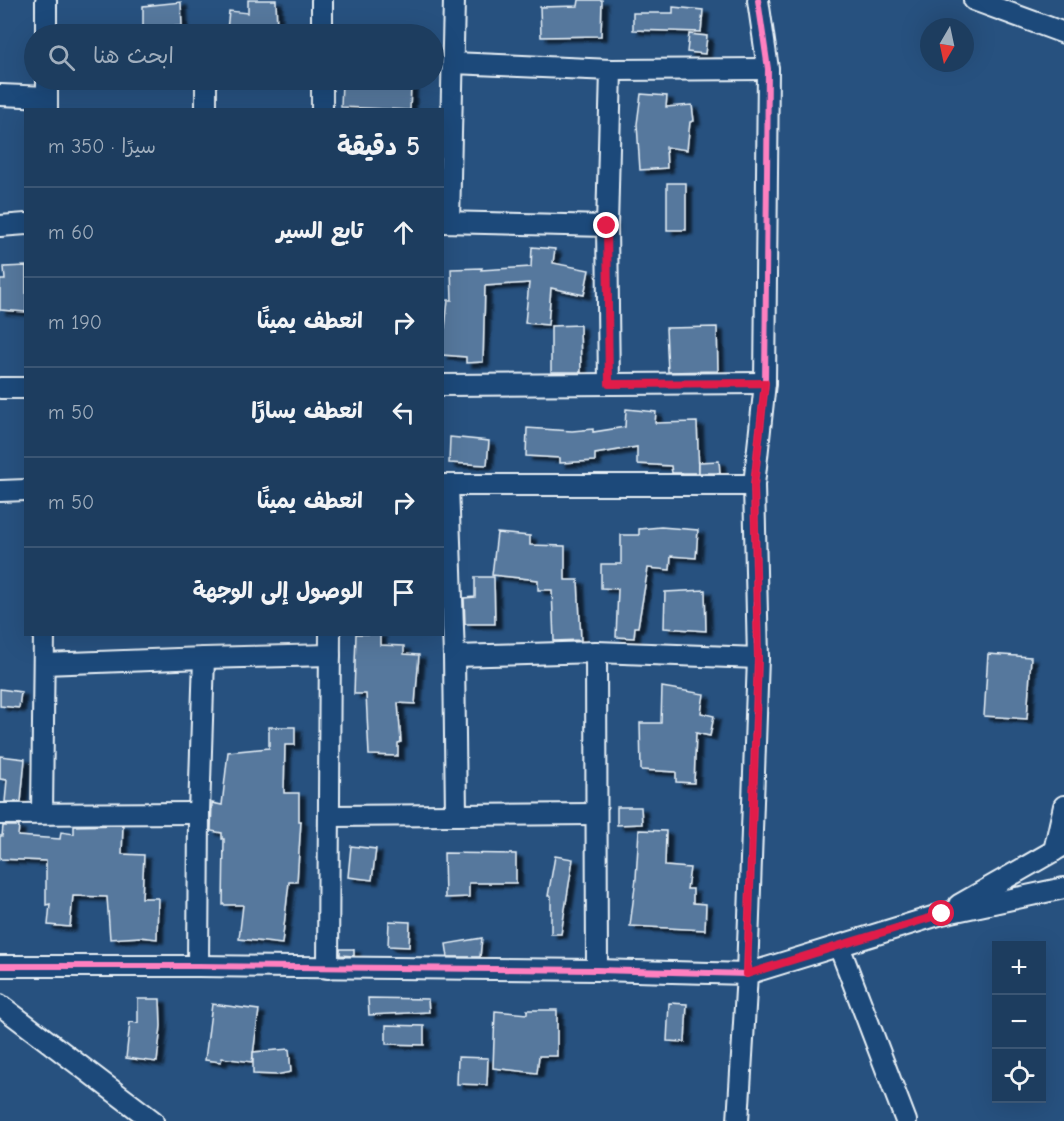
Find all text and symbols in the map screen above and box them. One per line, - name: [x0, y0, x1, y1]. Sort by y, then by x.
- north arrow: [920, 18, 974, 72]
- search box: [24, 24, 444, 90]
- icon: search: [45, 41, 78, 74]
- text: ابحث هنا: [93, 43, 174, 69]
- text: 5 دقيقة: [337, 132, 420, 162]
- text: سيرًا · 350 m: [48, 135, 156, 158]
- route end: [593, 212, 619, 238]
- icon: ahead: [387, 216, 420, 249]
- text: تابع السير: [277, 218, 363, 244]
- text: 60 m: [48, 221, 94, 244]
- icon: right: [387, 306, 420, 339]
- text: انعطف يمينًا: [257, 308, 363, 334]
- text: 190 m: [48, 311, 102, 334]
- icon: left: [387, 396, 420, 429]
- text: انعطف يسارًا: [251, 398, 363, 424]
- text: 50 m: [48, 401, 94, 424]
- icon: right: [387, 486, 420, 519]
- text: انعطف يمينًا: [257, 488, 363, 514]
- text: 50 m: [48, 491, 94, 514]
- icon: arrive: [387, 576, 420, 609]
- text: الوصول إلى الوجهة: [193, 578, 363, 604]
- route start: [928, 900, 954, 926]
- map controls: [992, 941, 1046, 1103]
- button: +: [992, 941, 1046, 995]
- button: −: [992, 995, 1046, 1049]
- button: locate: [992, 1049, 1046, 1103]

